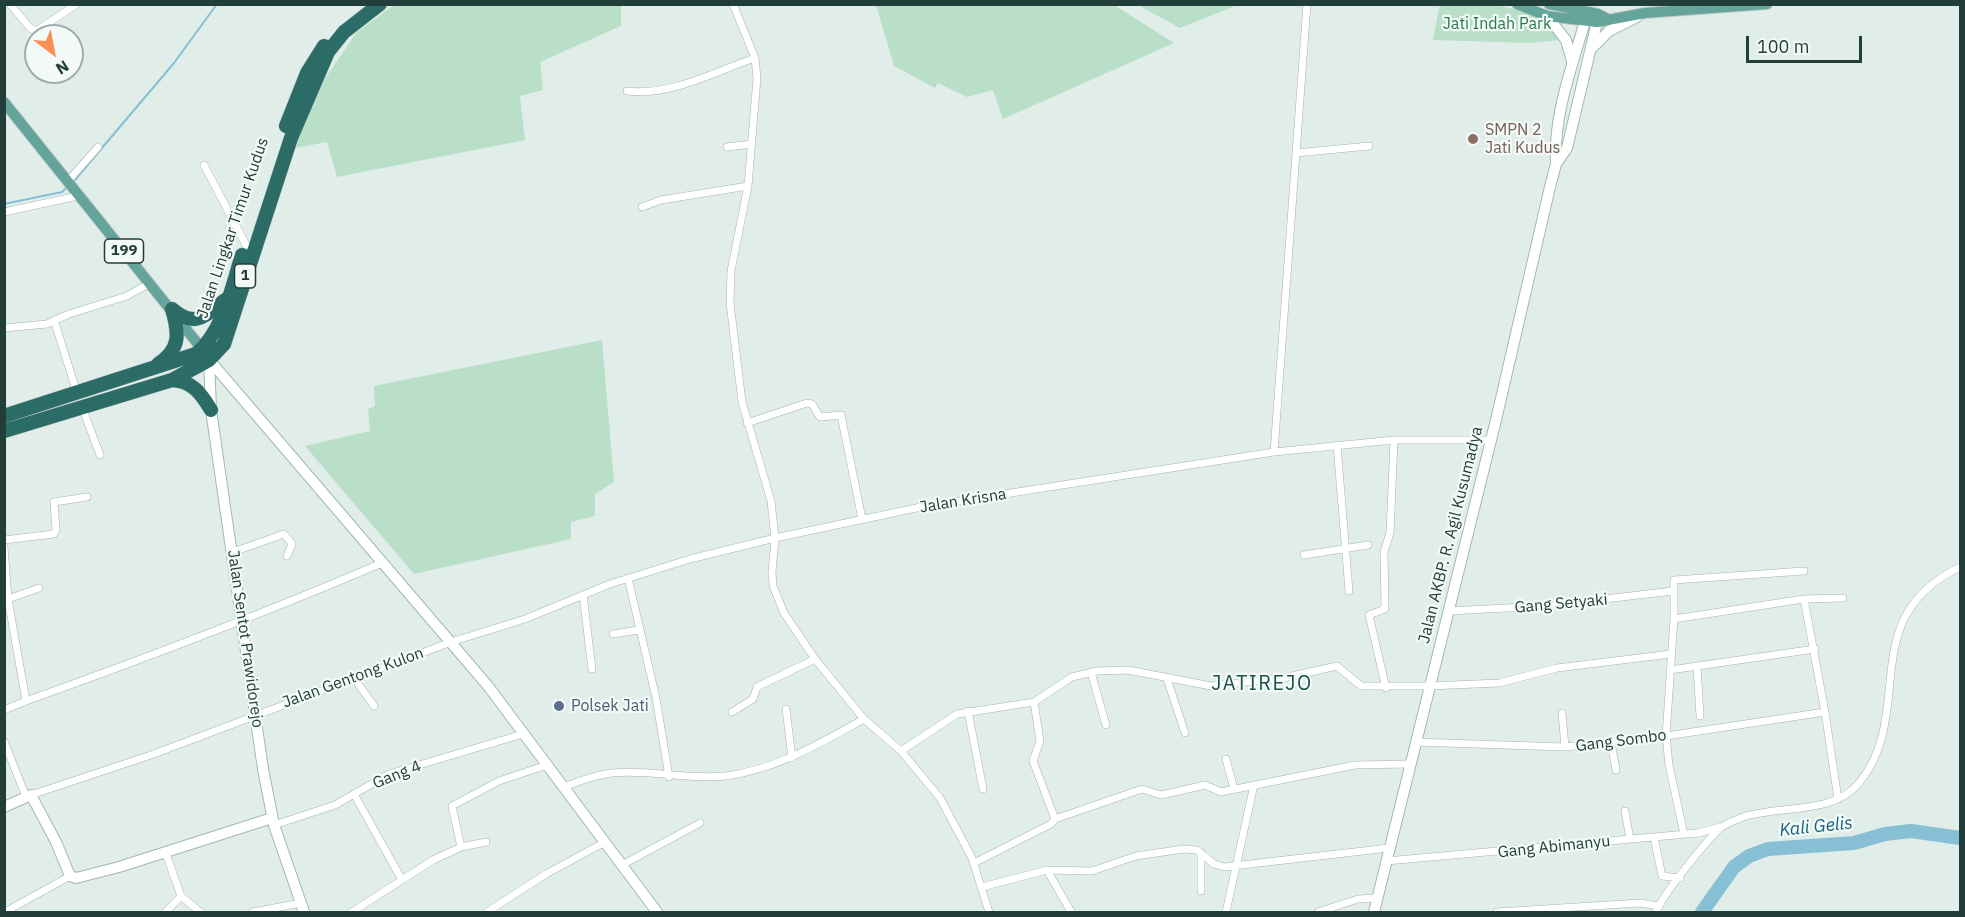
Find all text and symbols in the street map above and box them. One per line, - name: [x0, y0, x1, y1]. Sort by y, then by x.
- park label: Jati Indah Park: [1443, 14, 1551, 34]
- north arrow: [24, 24, 84, 84]
- scale bar: [1749, 24, 1864, 62]
- text: 100 m: [1757, 35, 1809, 58]
- text: N: [52, 56, 73, 79]
- place label: SMPN 2 Jati Kudus: [1485, 120, 1560, 158]
- marker: SMPN 2 Jati Kudus: [1466, 132, 1480, 146]
- street label: Jalan Lingkar Timur Kudus: [193, 135, 273, 321]
- road number: 199: [104, 239, 144, 263]
- road number: 1: [234, 264, 256, 288]
- street label: Jalan AKBP. R. Agil Kusumadya: [1415, 425, 1487, 645]
- street label: Jalan Krisna: [918, 485, 1008, 517]
- street label: Jalan Sentot Prawidorejo: [223, 549, 267, 729]
- street label: Gang Setyaki: [1514, 590, 1608, 618]
- street label: Jalan Gentong Kulon: [280, 644, 426, 712]
- district label: JATIREJO: [1211, 672, 1313, 696]
- place label: Polsek Jati: [571, 696, 649, 716]
- marker: Polsek Jati: [552, 699, 566, 713]
- street label: Gang Sombo: [1574, 726, 1668, 756]
- street label: Gang 4: [370, 757, 424, 793]
- water label: Kali Gelis: [1778, 812, 1854, 842]
- street label: Gang Abimanyu: [1497, 832, 1611, 862]

